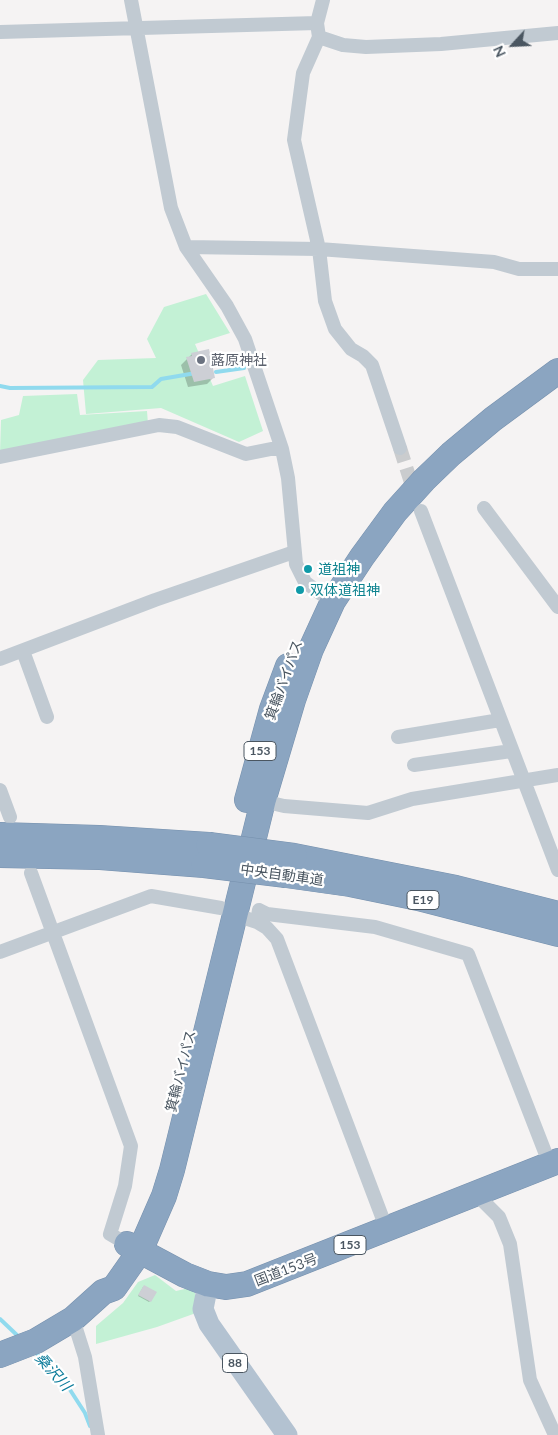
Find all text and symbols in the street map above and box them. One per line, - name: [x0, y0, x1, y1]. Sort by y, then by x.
- north arrow: [488, 20, 538, 70]
- text: N: [489, 43, 509, 60]
- place label: 蕗原神社: [211, 352, 267, 368]
- marker: 蕗原神社: [195, 354, 207, 366]
- place label: 道祖神: [318, 561, 360, 577]
- marker: 道祖神: [302, 563, 314, 575]
- place label: 双体道祖神: [310, 582, 380, 598]
- marker: 双体道祖神: [294, 584, 306, 596]
- street label: 箕輪バイパス: [262, 638, 306, 722]
- road number: 153: [244, 741, 276, 760]
- street label: 中央自動車道: [239, 861, 325, 889]
- road number: E19: [407, 890, 439, 910]
- street label: 箕輪バイパス: [163, 1028, 199, 1114]
- road number: 153: [334, 1236, 366, 1254]
- street label: 国道153号: [252, 1250, 320, 1290]
- water label: 桑沢川: [31, 1349, 75, 1395]
- road number: 88: [222, 1354, 248, 1372]

